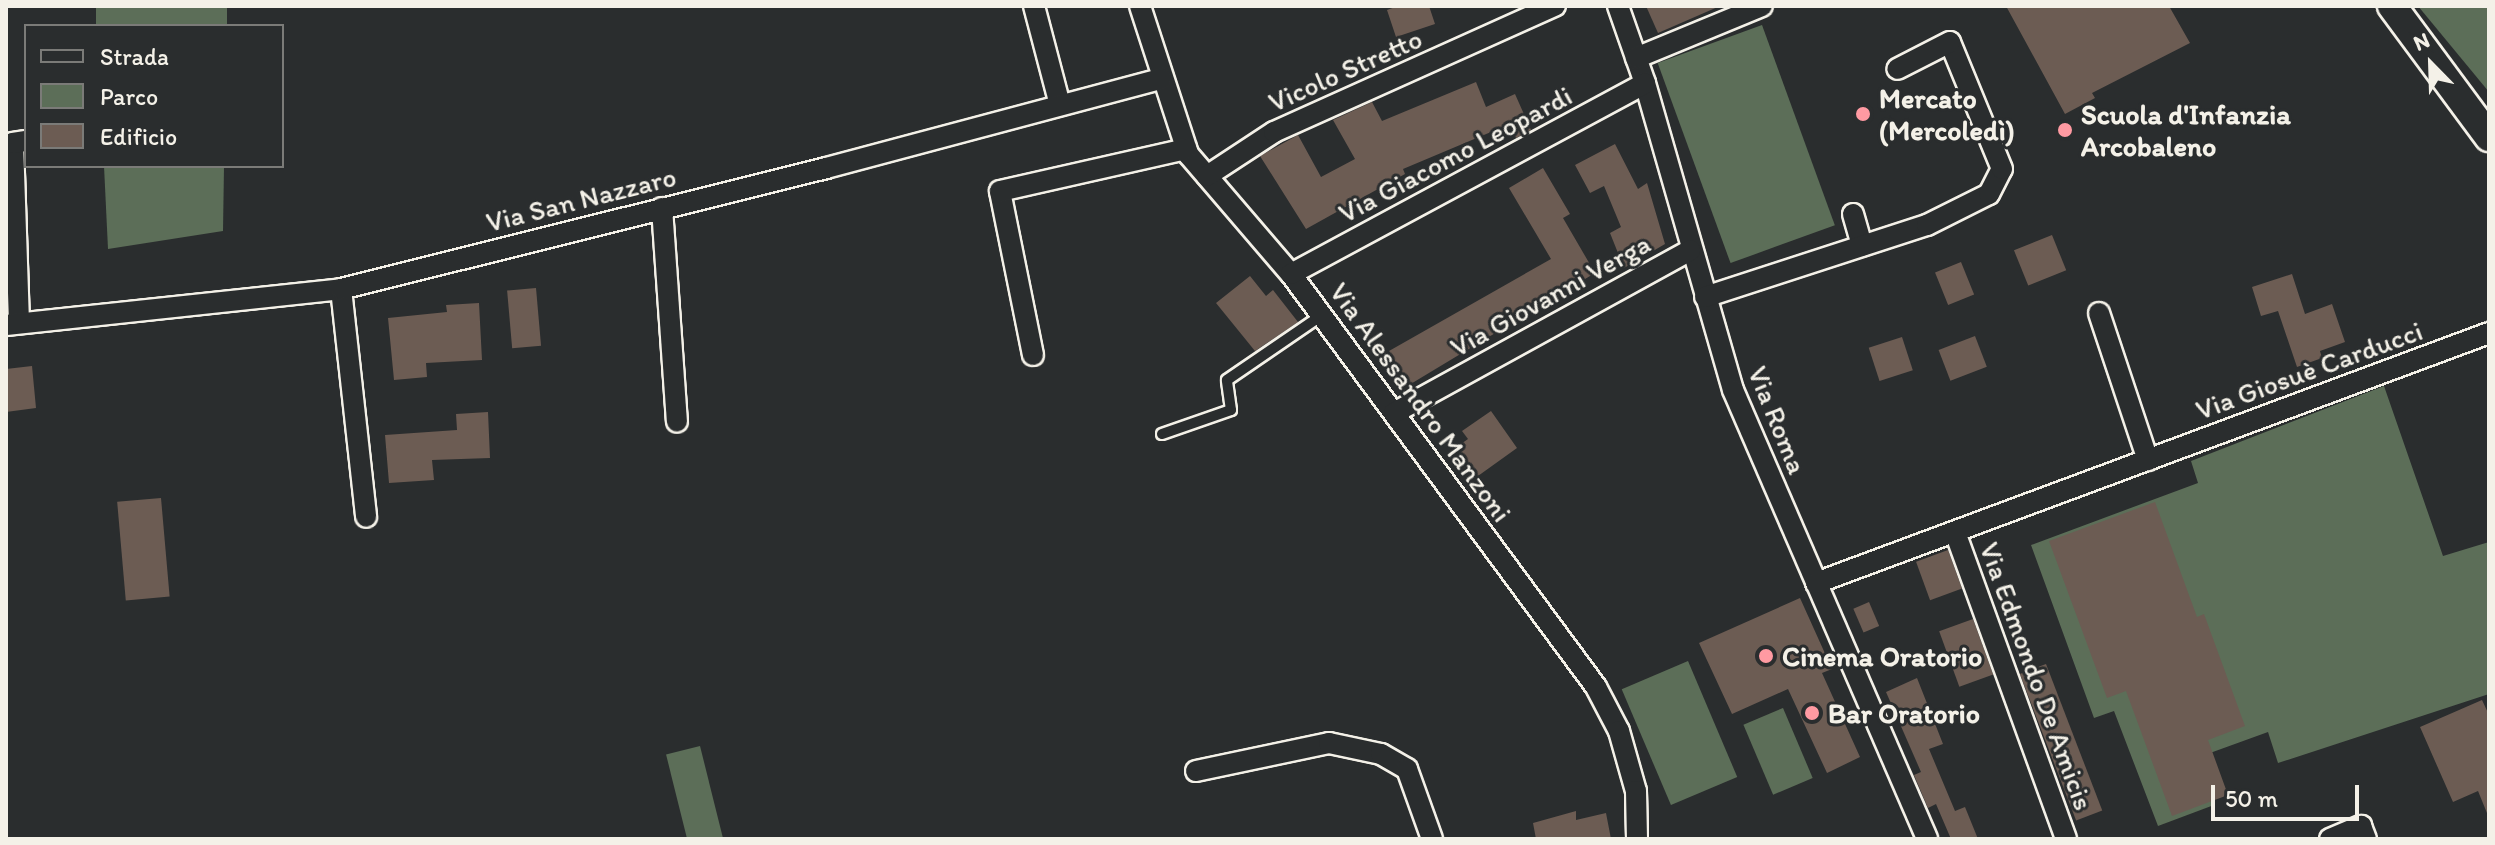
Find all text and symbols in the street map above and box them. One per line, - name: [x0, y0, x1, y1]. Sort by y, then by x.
- street label: Vicolo Stretto: [1263, 21, 1427, 119]
- legend: [24, 24, 284, 168]
- north arrow: [2391, 24, 2471, 104]
- text: N: [2409, 26, 2434, 57]
- text: Strada: [100, 42, 169, 71]
- street label: Via Giacomo Leopardi: [1333, 78, 1577, 230]
- place label: Mercato (Mercoledì): [1879, 81, 2015, 147]
- text: Parco: [100, 82, 158, 111]
- place label: Scuola d'Infanzia Arcobaleno: [2081, 97, 2290, 163]
- marker: Mercato (Mercoledì): [1854, 105, 1872, 123]
- marker: Scuola d'Infanzia Arcobaleno: [2056, 121, 2074, 139]
- text: Edificio: [100, 122, 177, 151]
- street label: Via San Nazzaro: [483, 159, 679, 239]
- street label: Via Giovanni Verga: [1444, 226, 1656, 364]
- street label: Via Alessandro Manzoni: [1323, 276, 1519, 528]
- street label: Via Giosuè Carducci: [2191, 313, 2427, 427]
- street label: Via Roma: [1741, 362, 1815, 478]
- street label: Via Edmondo De Amicis: [1973, 537, 2101, 815]
- place label: Cinema Oratorio: [1782, 639, 1983, 673]
- marker: Cinema Oratorio: [1757, 647, 1775, 665]
- place label: Bar Oratorio: [1828, 696, 1981, 730]
- marker: Bar Oratorio: [1803, 704, 1821, 722]
- scale bar: [2215, 769, 2363, 819]
- text: 50 m: [2225, 784, 2278, 813]

